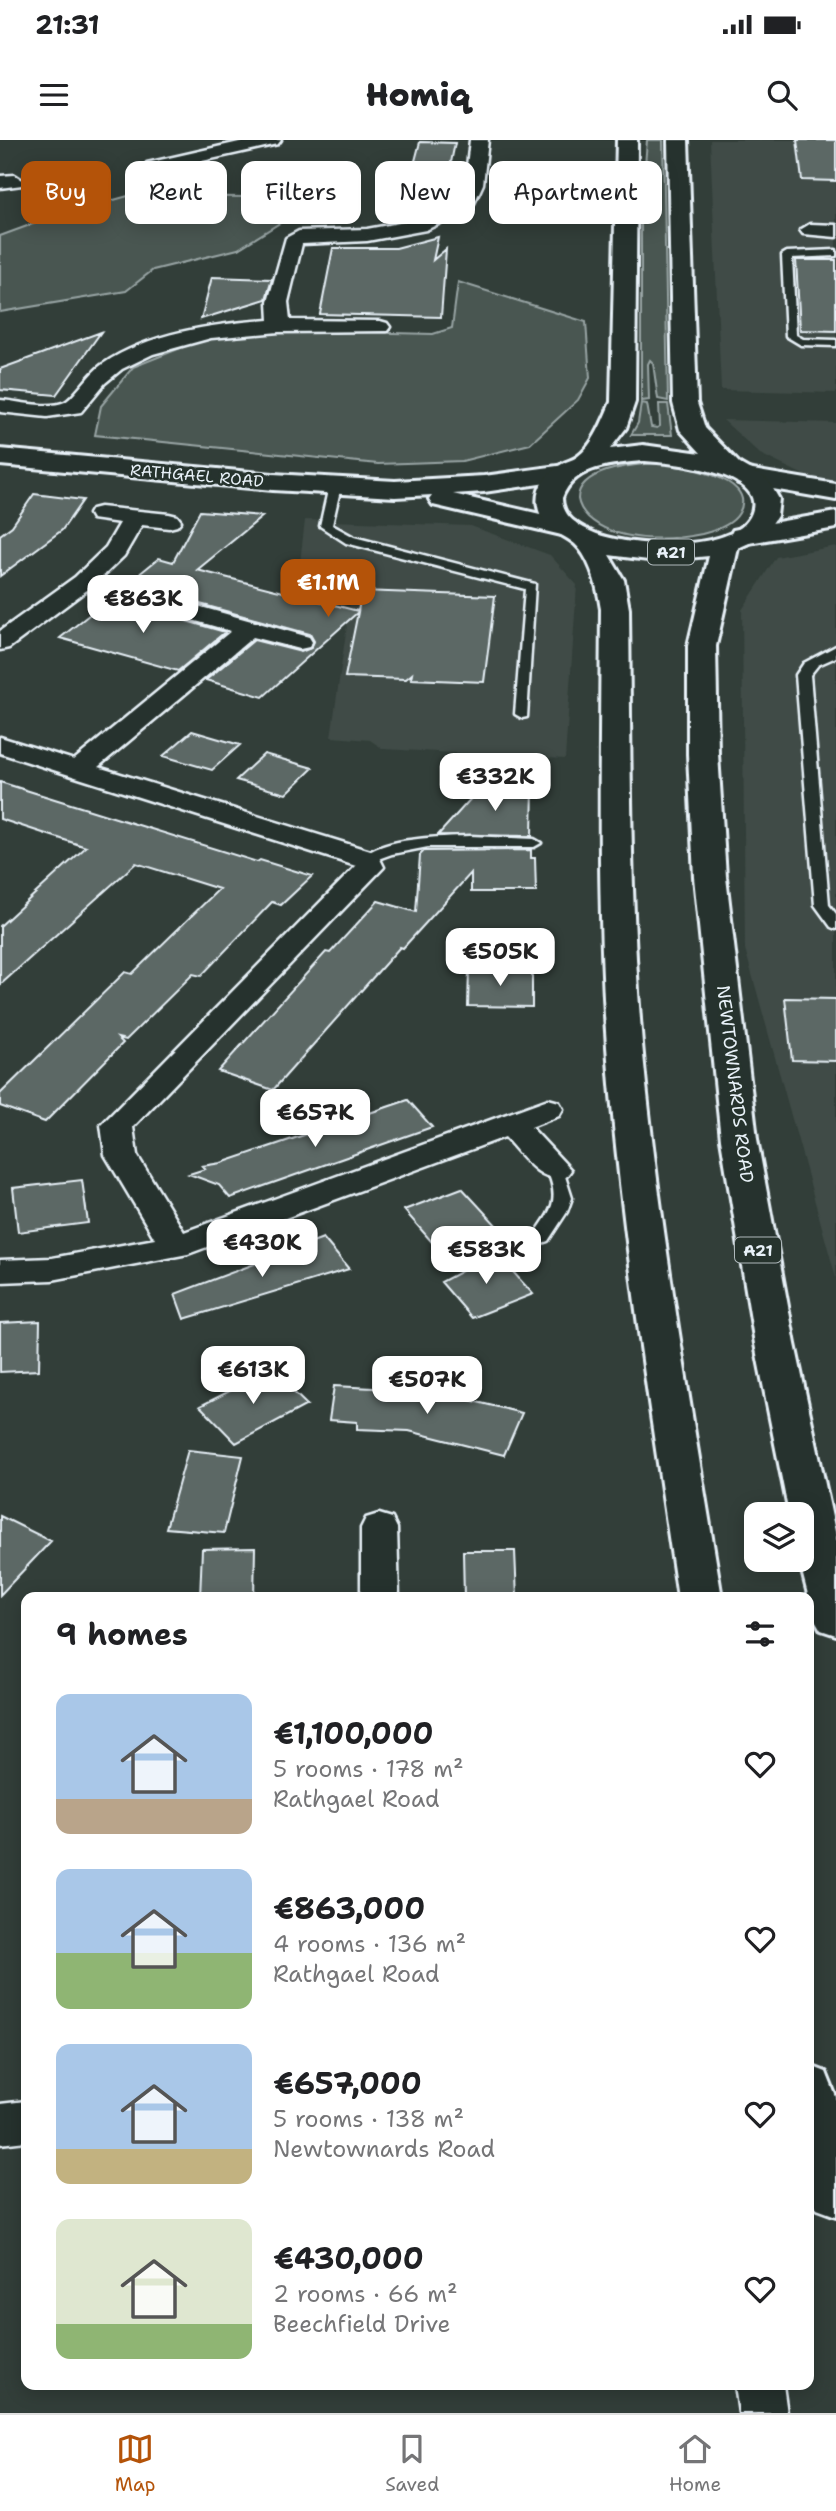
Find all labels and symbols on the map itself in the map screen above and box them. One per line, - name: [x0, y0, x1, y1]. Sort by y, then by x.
- street label: RATHGAEL ROAD: [129, 459, 265, 492]
- road number: A21: [648, 540, 694, 564]
- pin: €1.1M: [279, 560, 377, 619]
- pin: €863K: [94, 575, 192, 635]
- pin: €332K: [446, 754, 544, 813]
- pin: €505K: [451, 928, 549, 988]
- street label: NEWTOWNARDS ROAD: [711, 984, 759, 1184]
- pin: €657K: [266, 1090, 364, 1149]
- pin: €430K: [213, 1220, 311, 1279]
- pin: €583K: [437, 1226, 535, 1286]
- road number: A21: [735, 1238, 781, 1262]
- pin: €613K: [204, 1346, 302, 1406]
- pin: €507K: [378, 1356, 476, 1416]

